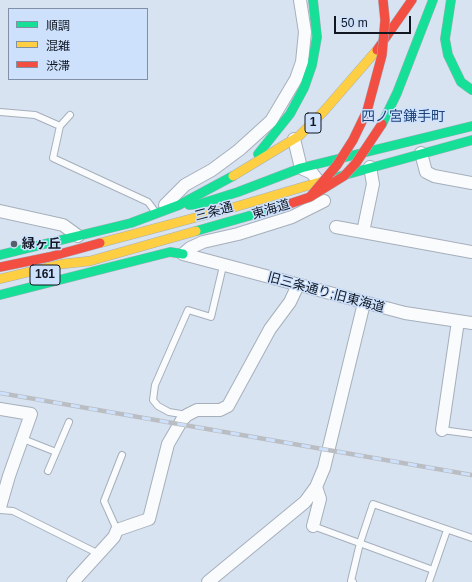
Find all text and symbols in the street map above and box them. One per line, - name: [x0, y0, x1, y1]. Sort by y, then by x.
- legend: [8, 8, 148, 80]
- scale bar: [336, 8, 413, 34]
- text: 50 m: [341, 16, 368, 30]
- text: 順調: [46, 19, 70, 33]
- text: 混雑: [46, 39, 70, 53]
- text: 渋滞: [46, 59, 70, 73]
- district label: 四ノ宮鎌手町: [361, 109, 445, 125]
- road number: 1: [305, 113, 321, 133]
- street label: 東海道: [250, 197, 292, 223]
- street label: 三条通: [193, 199, 235, 225]
- place label: 緑ヶ丘: [22, 236, 61, 252]
- marker: 緑ヶ丘: [9, 239, 19, 249]
- road number: 161: [30, 265, 60, 285]
- street label: 旧三条通り;旧東海道: [266, 270, 386, 316]

